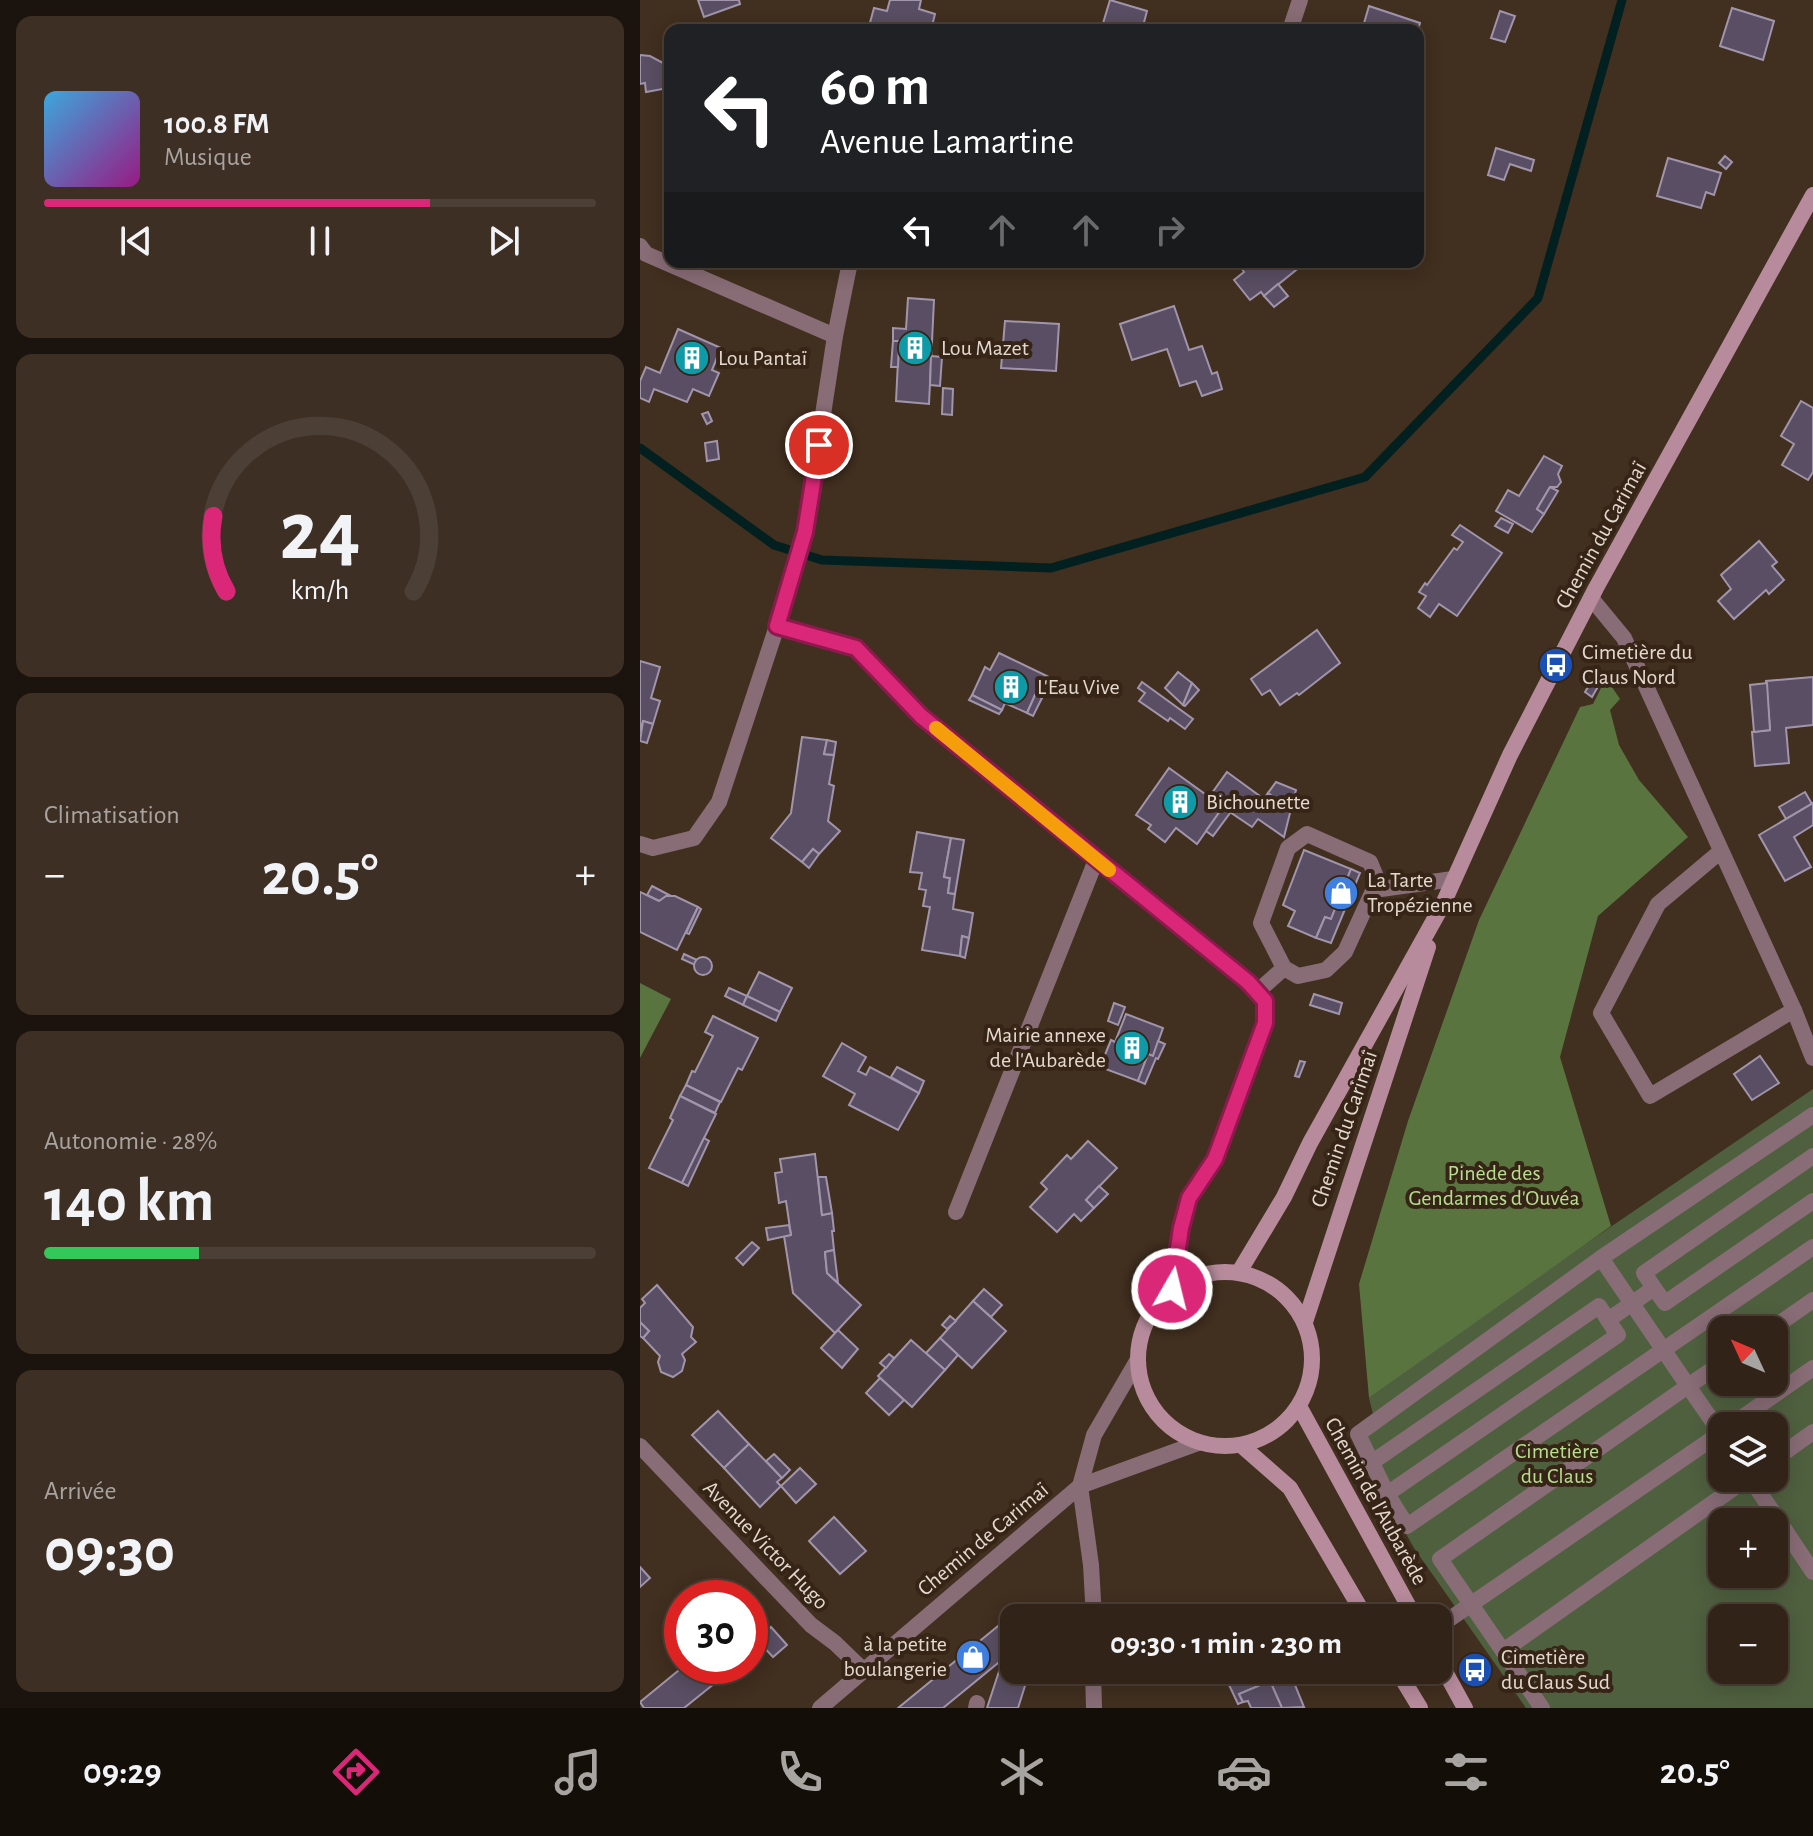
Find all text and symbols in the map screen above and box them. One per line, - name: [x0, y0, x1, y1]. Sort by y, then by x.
- icon: left: [688, 56, 792, 160]
- text: 60 m: [820, 59, 930, 115]
- text: 100.8 FM: [164, 109, 270, 139]
- text: Avenue Lamartine: [820, 124, 1074, 160]
- text: Musique: [164, 144, 252, 170]
- icon: left: [896, 208, 940, 252]
- icon: ahead: [980, 208, 1024, 252]
- icon: ahead: [1064, 208, 1108, 252]
- icon: right: [1148, 208, 1192, 252]
- icon: previous: [114, 219, 158, 263]
- icon: pause: [298, 219, 342, 263]
- icon: next: [482, 219, 526, 263]
- building icon: Lou Mazet: [896, 329, 934, 367]
- place label: Lou Mazet: [941, 337, 1029, 359]
- building icon: Lou Pantaï: [673, 339, 711, 377]
- place label: Lou Pantaï: [718, 347, 807, 369]
- pin: [785, 411, 853, 479]
- icon: arrive: [797, 423, 841, 467]
- street label: Chemin du Carimaï: [1552, 458, 1650, 612]
- text: 24: [279, 490, 361, 574]
- text: km/h: [291, 576, 349, 605]
- place label: Cimetière du Claus Nord: [1582, 641, 1692, 688]
- bus stop icon: Cimetière du Claus Nord: [1537, 646, 1575, 684]
- building icon: L'Eau Vive: [992, 668, 1030, 706]
- place label: L'Eau Vive: [1037, 676, 1120, 698]
- building icon: Bichounette: [1161, 783, 1199, 821]
- place label: Bichounette: [1206, 791, 1310, 813]
- text: Climatisation: [44, 802, 180, 828]
- text: 20.5°: [262, 846, 378, 906]
- text: −: [44, 853, 65, 897]
- text: +: [575, 853, 596, 897]
- place label: La Tarte Tropézienne: [1367, 869, 1473, 916]
- shop icon: La Tarte Tropézienne: [1322, 874, 1360, 912]
- place label: Mairie annexe de l'Aubarède: [985, 1024, 1106, 1071]
- building icon: Mairie annexe de l'Aubarède: [1113, 1029, 1151, 1067]
- street label: Chemin du Carimaï: [1307, 1048, 1381, 1210]
- text: Autonomie · 28%: [44, 1128, 217, 1154]
- park label: Pinède des Gendarmes d'Ouvéa: [1408, 1162, 1580, 1209]
- text: 140 km: [44, 1172, 214, 1232]
- position arrow: [1130, 1247, 1214, 1331]
- north arrow: [1708, 1316, 1788, 1396]
- map controls: [1708, 1316, 1788, 1684]
- button: layers: [1708, 1412, 1788, 1492]
- street label: Chemin de l'Aubarède: [1321, 1414, 1431, 1588]
- park label: Cimetière du Claus: [1515, 1440, 1599, 1487]
- street label: Avenue Victor Hugo: [699, 1476, 833, 1614]
- text: Arrivée: [44, 1478, 116, 1504]
- street label: Chemin de Carimaï: [913, 1478, 1053, 1600]
- button: +: [1708, 1508, 1788, 1588]
- text: 09:30: [44, 1522, 175, 1582]
- speed limit sign: 30: [664, 1580, 768, 1684]
- button: −: [1708, 1604, 1788, 1684]
- text: 09:30 · 1 min · 230 m: [1110, 1629, 1342, 1659]
- place label: à la petite boulangerie: [844, 1633, 947, 1680]
- shop icon: à la petite boulangerie: [954, 1638, 992, 1676]
- place label: Cimetière du Claus Sud: [1501, 1646, 1610, 1693]
- bus stop icon: Cimetière du Claus Sud: [1456, 1651, 1494, 1689]
- icon: directions: [328, 1744, 384, 1800]
- icon: music: [550, 1744, 606, 1800]
- icon: phone: [772, 1744, 828, 1800]
- icon: climate: [994, 1744, 1050, 1800]
- icon: car: [1216, 1744, 1272, 1800]
- icon: filters: [1438, 1744, 1494, 1800]
- text: 09:29: [83, 1754, 162, 1790]
- text: 20.5°: [1660, 1754, 1730, 1790]

